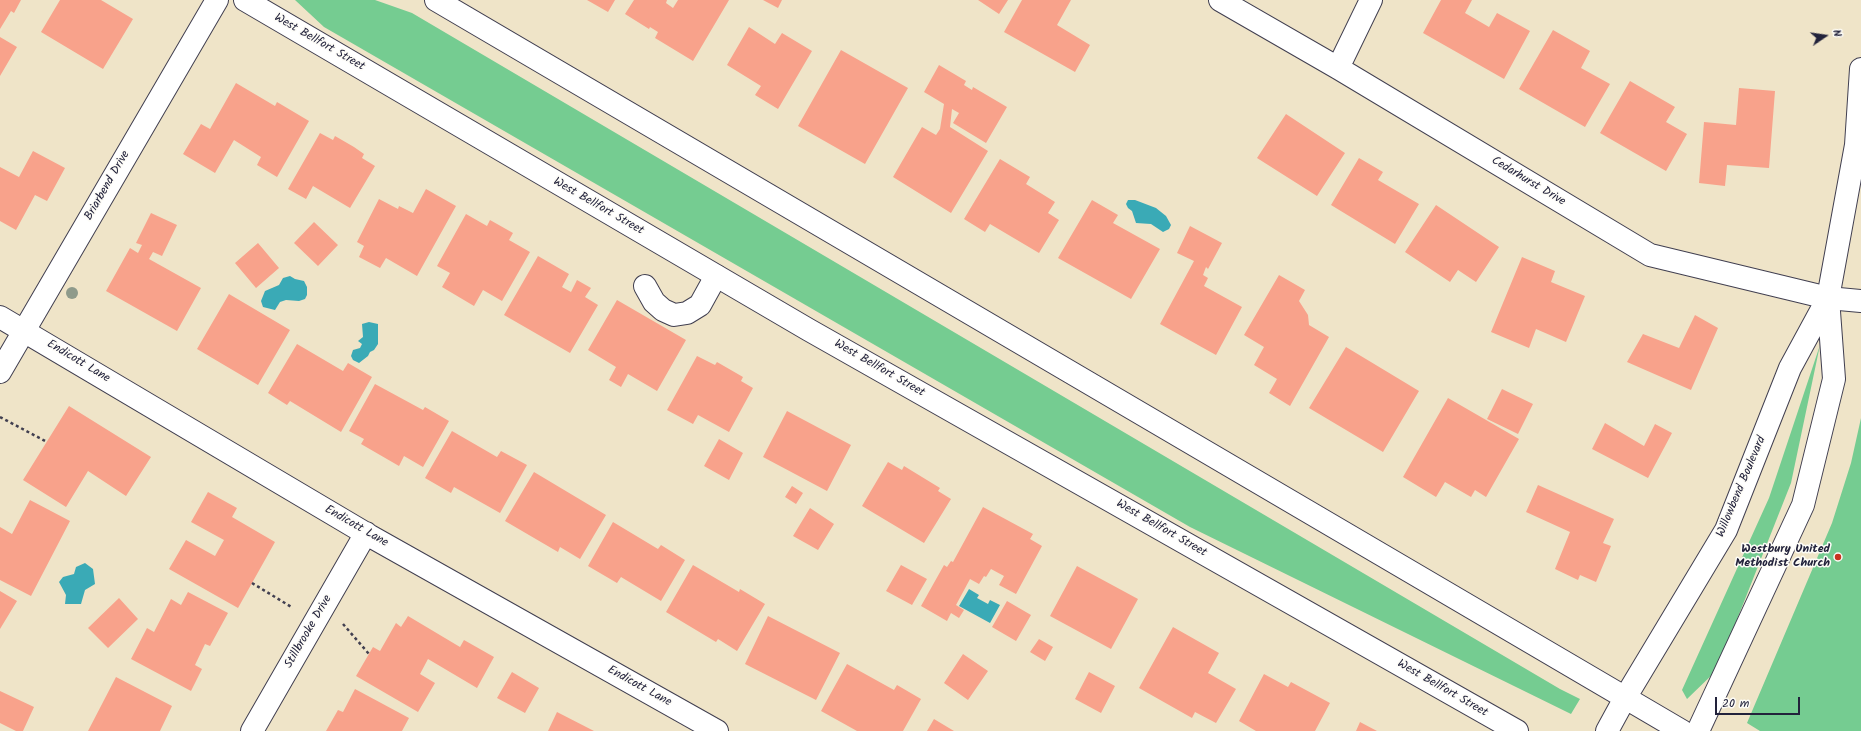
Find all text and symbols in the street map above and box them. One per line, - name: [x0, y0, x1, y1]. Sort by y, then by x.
- street label: West Bellfort Street: [271, 11, 367, 75]
- north arrow: [1805, 16, 1845, 56]
- text: N: [1827, 28, 1846, 39]
- street label: Briarbend Drive: [82, 149, 134, 223]
- street label: Cedarhurst Drive: [1488, 154, 1568, 210]
- street label: West Bellfort Street: [550, 175, 646, 239]
- street label: West Bellfort Street: [831, 337, 927, 401]
- street label: Endicott Lane: [44, 338, 112, 386]
- street label: Willowbend Boulevard: [1714, 434, 1770, 540]
- street label: West Bellfort Street: [1113, 497, 1209, 561]
- street label: Endicott Lane: [322, 503, 390, 551]
- place label: Westbury United Methodist Church: [1735, 543, 1830, 571]
- marker: Westbury United Methodist Church: [1833, 552, 1843, 562]
- street label: Stillbrooke Drive: [282, 593, 336, 671]
- street label: West Bellfort Street: [1394, 657, 1490, 721]
- street label: Endicott Lane: [604, 663, 674, 711]
- scale bar: [1717, 689, 1802, 715]
- text: 20 m: [1722, 694, 1749, 713]

